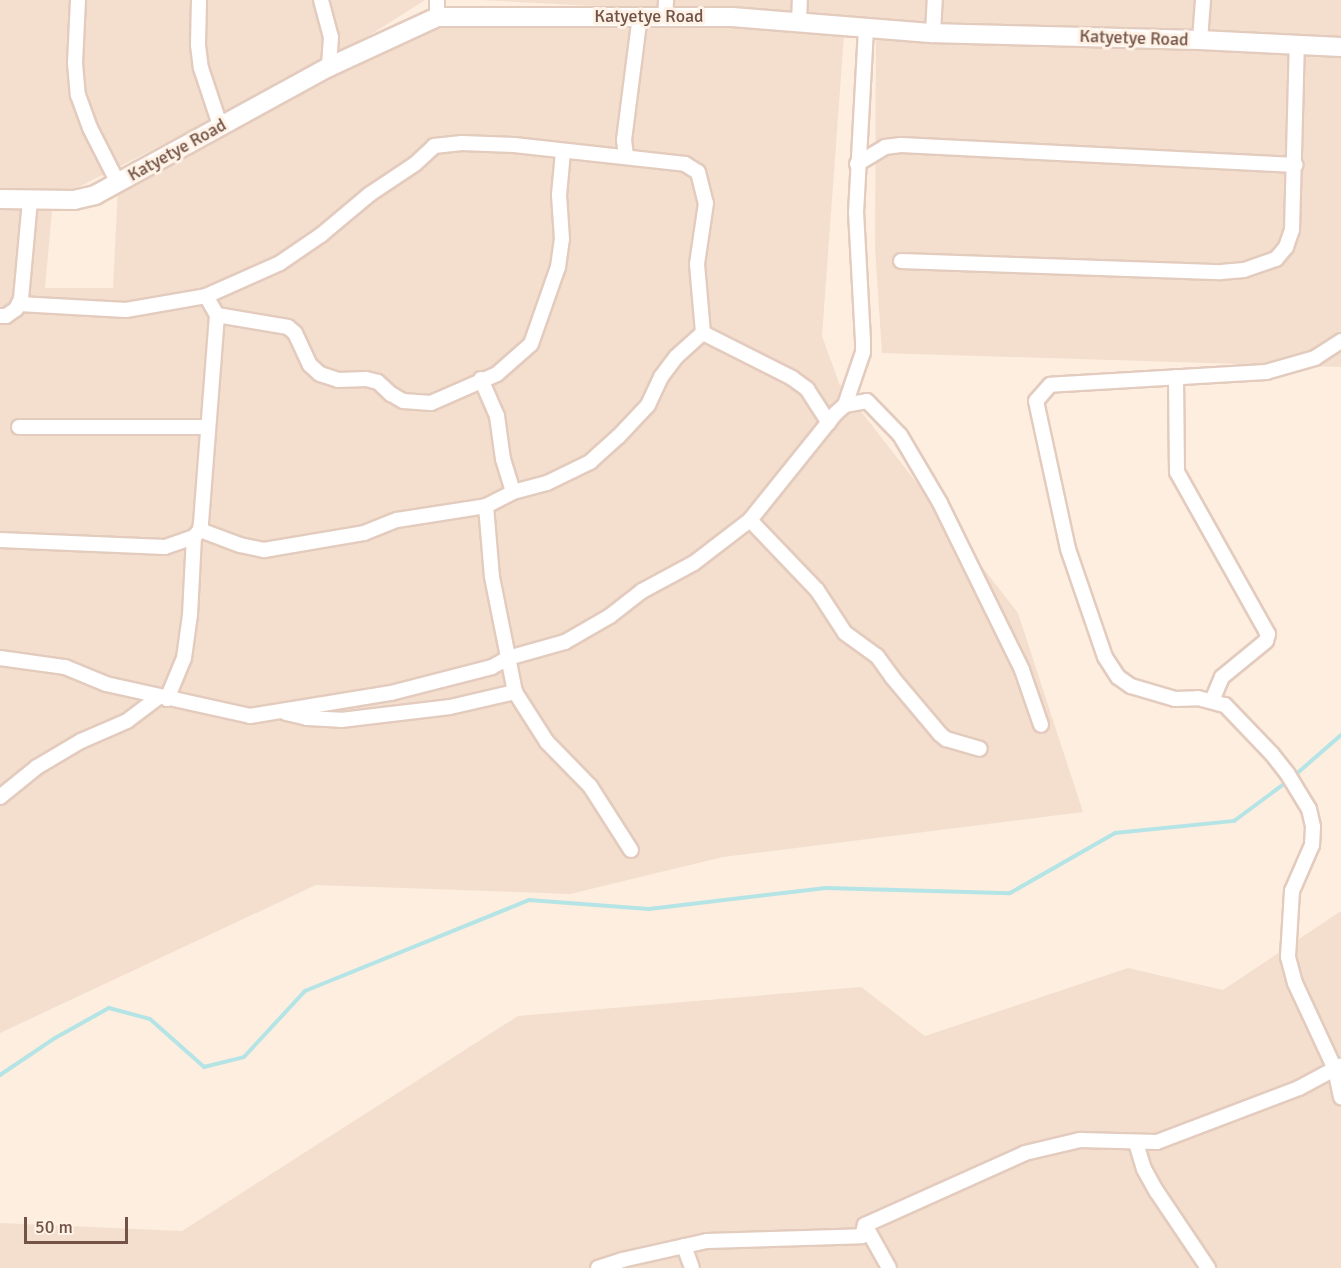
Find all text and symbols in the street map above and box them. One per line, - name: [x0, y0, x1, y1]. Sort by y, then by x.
- street label: Katyetye Road: [594, 5, 704, 27]
- street label: Katyetye Road: [1079, 25, 1189, 51]
- street label: Katyetye Road: [124, 114, 230, 186]
- scale bar: [27, 1205, 130, 1243]
- text: 50 m: [35, 1216, 73, 1238]

